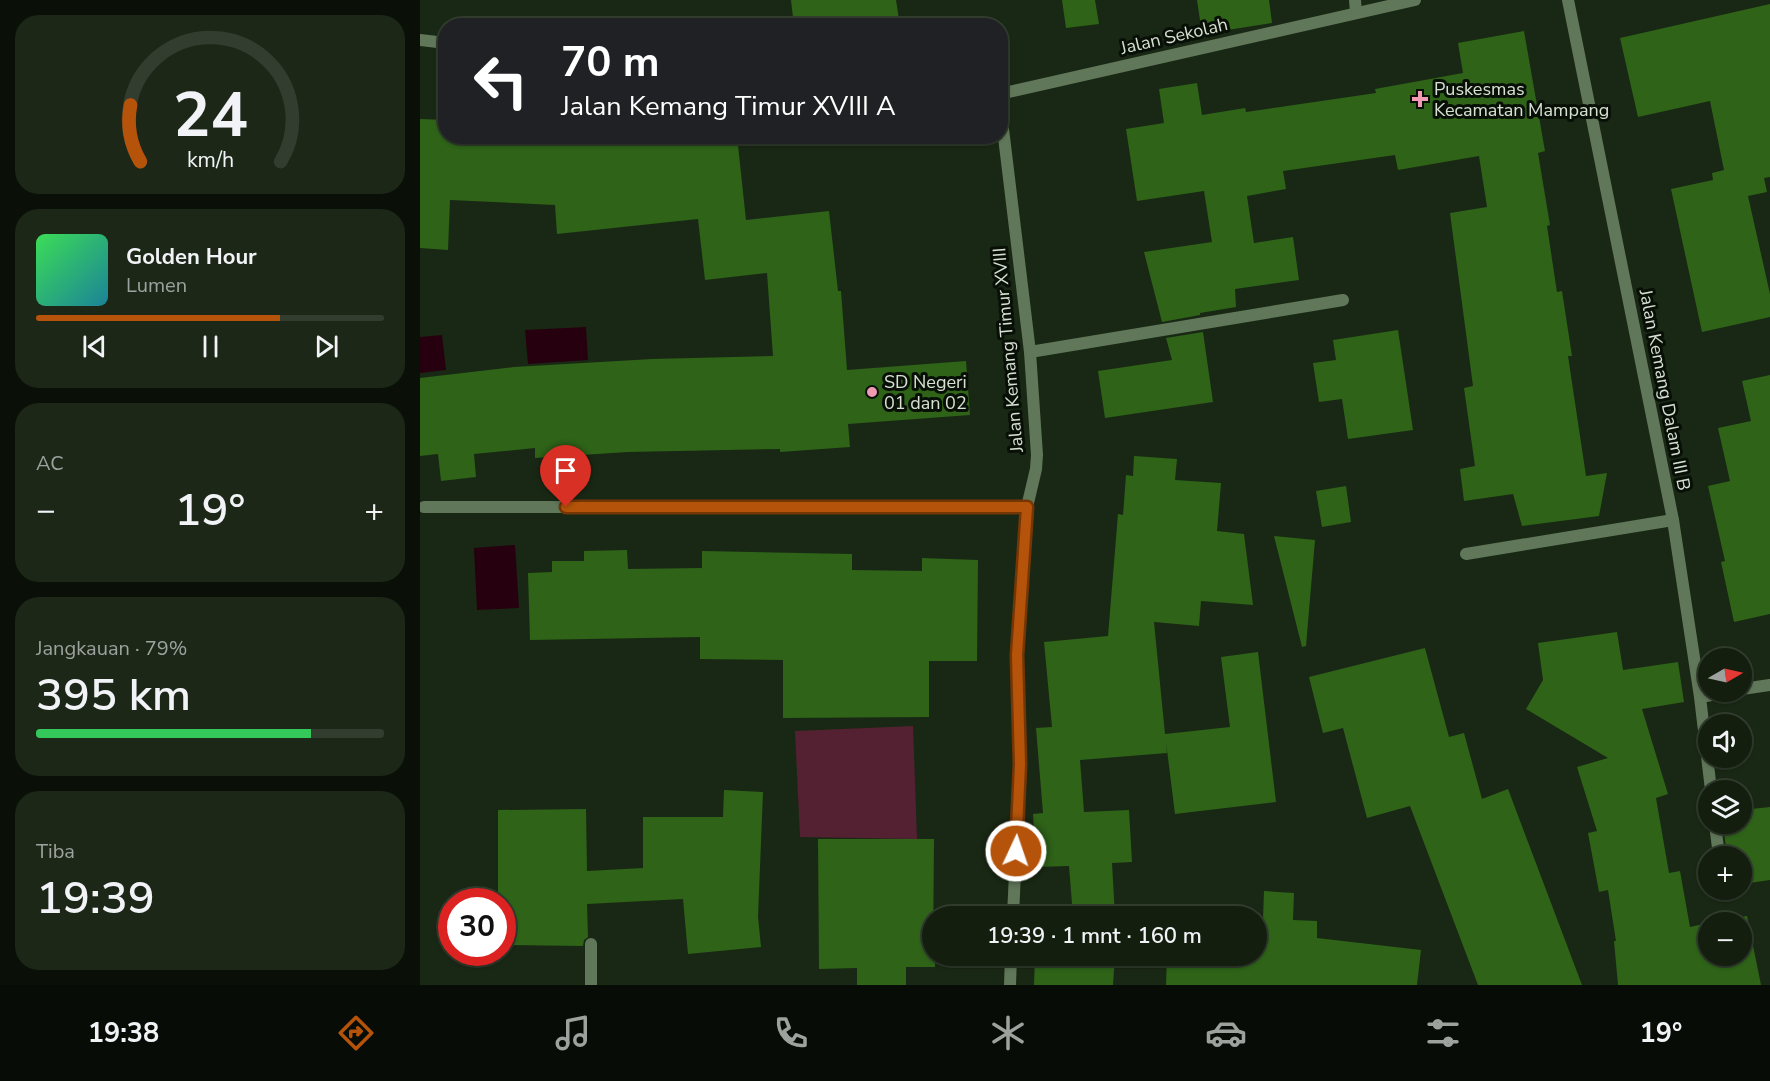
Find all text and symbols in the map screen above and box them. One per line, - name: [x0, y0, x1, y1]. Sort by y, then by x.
- street label: Jalan Sekolah: [1117, 12, 1230, 60]
- text: 70 m: [561, 34, 660, 91]
- icon: left: [462, 42, 540, 120]
- text: 24: [173, 73, 247, 158]
- place label: Puskesmas Kecamatan Mampang: [1434, 77, 1609, 122]
- text: Jalan Kemang Timur XVIII A: [561, 88, 896, 125]
- marker: Puskesmas Kecamatan Mampang: [1411, 90, 1429, 108]
- text: km/h: [186, 145, 234, 175]
- text: Golden Hour: [126, 242, 257, 272]
- street label: Jalan Kemang Timur XVIII: [987, 247, 1029, 454]
- text: Lumen: [126, 272, 187, 299]
- street label: Jalan Kemang Dalam III B: [1634, 286, 1696, 493]
- icon: previous: [78, 330, 111, 363]
- icon: pause: [194, 330, 227, 363]
- icon: next: [310, 330, 343, 363]
- place label: SD Negeri 01 dan 02: [884, 370, 967, 415]
- marker: SD Negeri 01 dan 02: [865, 385, 879, 399]
- pin: [540, 445, 591, 507]
- text: AC: [36, 450, 64, 477]
- icon: arrive: [549, 454, 582, 487]
- text: 19°: [175, 480, 245, 541]
- text: −: [36, 488, 56, 533]
- text: +: [364, 488, 384, 533]
- text: Jangkauan · 79%: [36, 635, 187, 662]
- north arrow: [1698, 648, 1752, 702]
- map controls: [1698, 648, 1752, 966]
- text: 395 km: [36, 665, 191, 726]
- button: sound: [1698, 714, 1752, 768]
- button: layers: [1698, 780, 1752, 834]
- position arrow: [984, 819, 1048, 883]
- text: Tiba: [36, 838, 75, 865]
- button: +: [1698, 846, 1752, 900]
- text: 19:39: [36, 868, 155, 929]
- speed limit sign: 30: [438, 888, 516, 966]
- button: −: [1698, 912, 1752, 966]
- text: 19:39 · 1 mnt · 160 m: [987, 921, 1202, 951]
- icon: directions: [335, 1012, 377, 1054]
- icon: music: [552, 1012, 594, 1054]
- icon: phone: [770, 1012, 812, 1054]
- icon: climate: [987, 1012, 1029, 1054]
- icon: car: [1205, 1012, 1247, 1054]
- icon: filters: [1422, 1012, 1464, 1054]
- text: 19:38: [88, 1015, 159, 1052]
- text: 19°: [1640, 1015, 1682, 1052]

